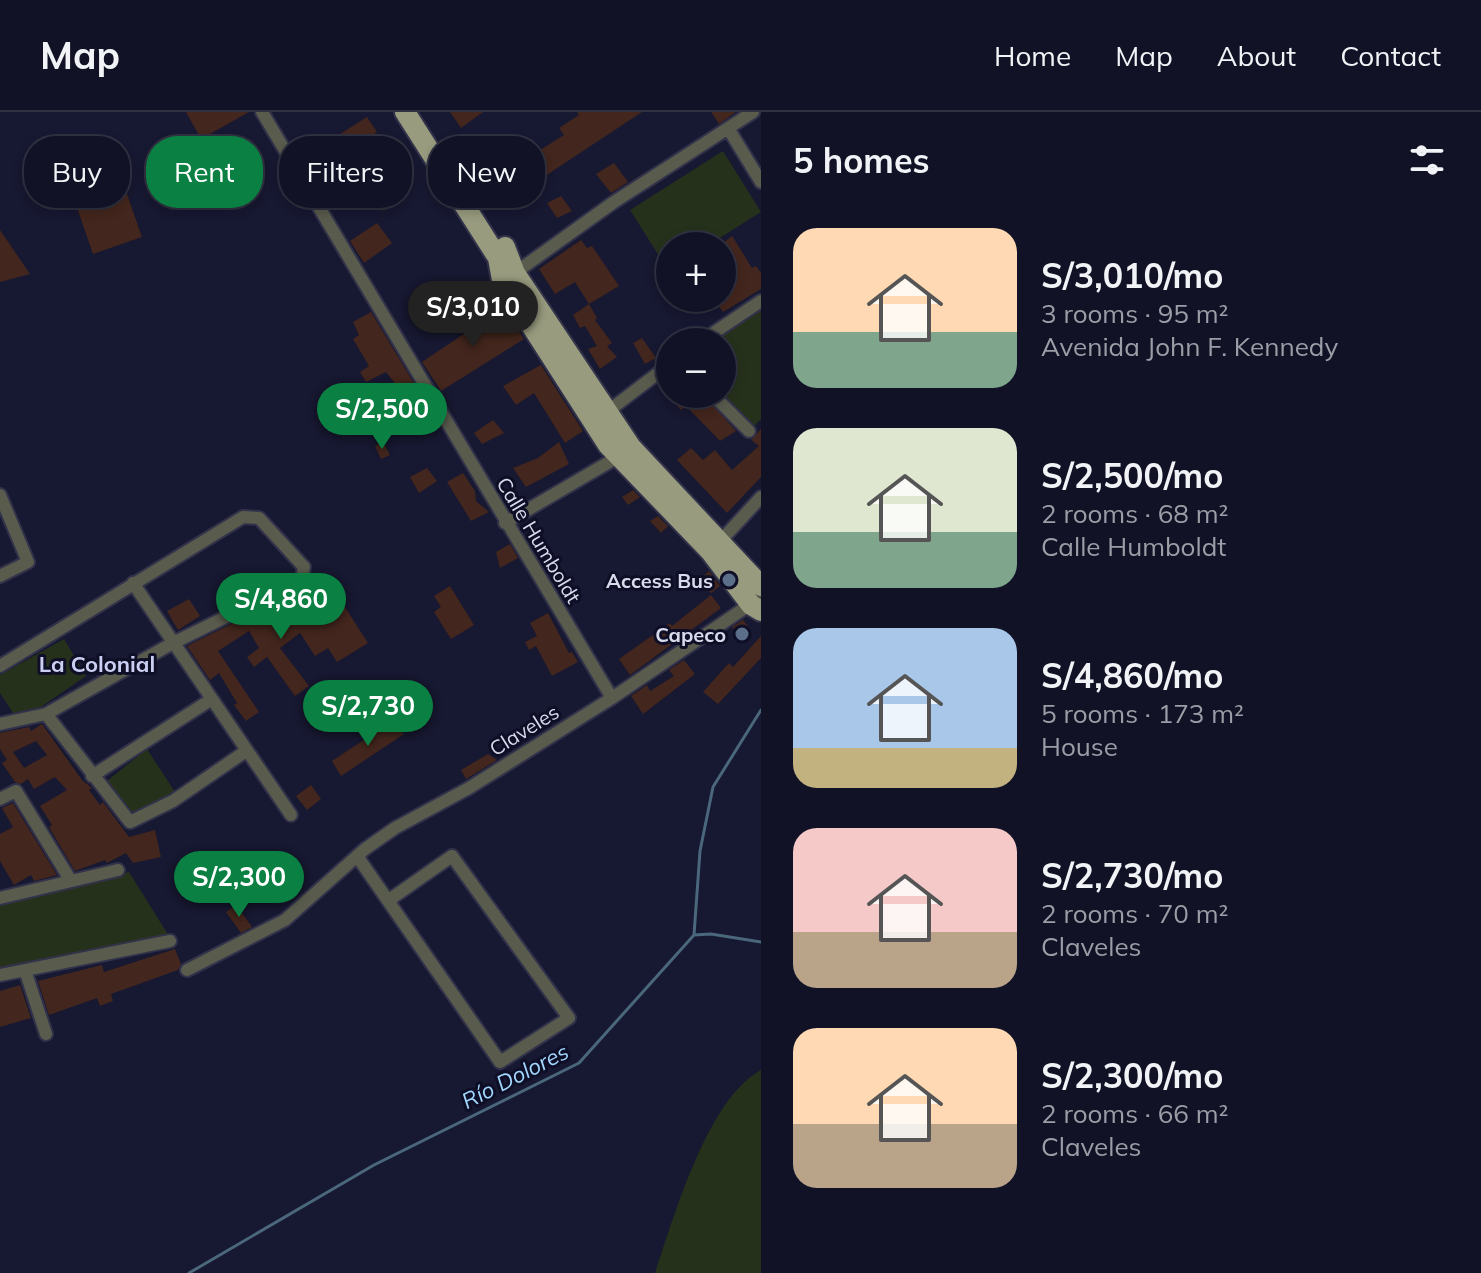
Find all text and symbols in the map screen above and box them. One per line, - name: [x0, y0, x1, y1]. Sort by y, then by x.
- text: Map: [40, 31, 120, 79]
- text: Home: [994, 38, 1071, 73]
- text: Map: [1115, 38, 1173, 73]
- text: About: [1217, 38, 1296, 73]
- text: Contact: [1340, 38, 1441, 73]
- chip: Buy: [24, 136, 130, 208]
- chip: Rent: [146, 136, 263, 208]
- chip: Filters: [279, 136, 412, 208]
- chip: New: [428, 136, 545, 208]
- icon: filters: [1405, 138, 1449, 182]
- text: 5 homes: [793, 139, 930, 182]
- map controls: [656, 232, 736, 408]
- button: +: [656, 232, 736, 312]
- text: S/3,010/mo: [1041, 254, 1223, 297]
- icon: home: [857, 260, 953, 356]
- pin: S/3,010: [399, 281, 547, 349]
- text: S/3,010: [426, 290, 520, 323]
- text: 3 rooms · 95 m²: [1041, 297, 1228, 330]
- button: −: [656, 328, 736, 408]
- text: Avenida John F. Kennedy: [1041, 330, 1338, 363]
- pin: S/2,500: [308, 383, 456, 451]
- text: S/2,500: [335, 392, 429, 425]
- text: S/2,500/mo: [1041, 454, 1223, 497]
- icon: home: [857, 460, 953, 556]
- street label: Calle Humboldt: [492, 472, 586, 608]
- text: 2 rooms · 68 m²: [1041, 497, 1228, 530]
- text: Calle Humboldt: [1041, 530, 1226, 563]
- place label: Access Bus: [606, 568, 713, 593]
- marker: Access Bus: [720, 571, 738, 589]
- pin: S/4,860: [207, 573, 355, 641]
- text: S/4,860: [234, 582, 328, 615]
- place label: Capeco: [655, 622, 726, 647]
- marker: Capeco: [733, 625, 751, 643]
- district label: La Colonial: [39, 650, 155, 678]
- text: S/4,860/mo: [1041, 654, 1223, 697]
- icon: home: [857, 660, 953, 756]
- pin: S/2,730: [294, 680, 442, 748]
- text: S/2,730: [321, 689, 415, 722]
- text: 5 rooms · 173 m²: [1041, 697, 1244, 730]
- street label: Claveles: [485, 699, 563, 761]
- text: House: [1041, 730, 1118, 763]
- pin: S/2,300: [165, 851, 313, 919]
- text: S/2,730/mo: [1041, 854, 1223, 897]
- text: S/2,300: [192, 860, 286, 893]
- icon: home: [857, 860, 953, 956]
- text: 2 rooms · 70 m²: [1041, 897, 1228, 930]
- text: Claveles: [1041, 930, 1141, 963]
- water label: Río Dolores: [457, 1037, 573, 1115]
- text: S/2,300/mo: [1041, 1054, 1223, 1097]
- icon: home: [857, 1060, 953, 1156]
- text: 2 rooms · 66 m²: [1041, 1097, 1228, 1130]
- text: Claveles: [1041, 1130, 1141, 1163]

